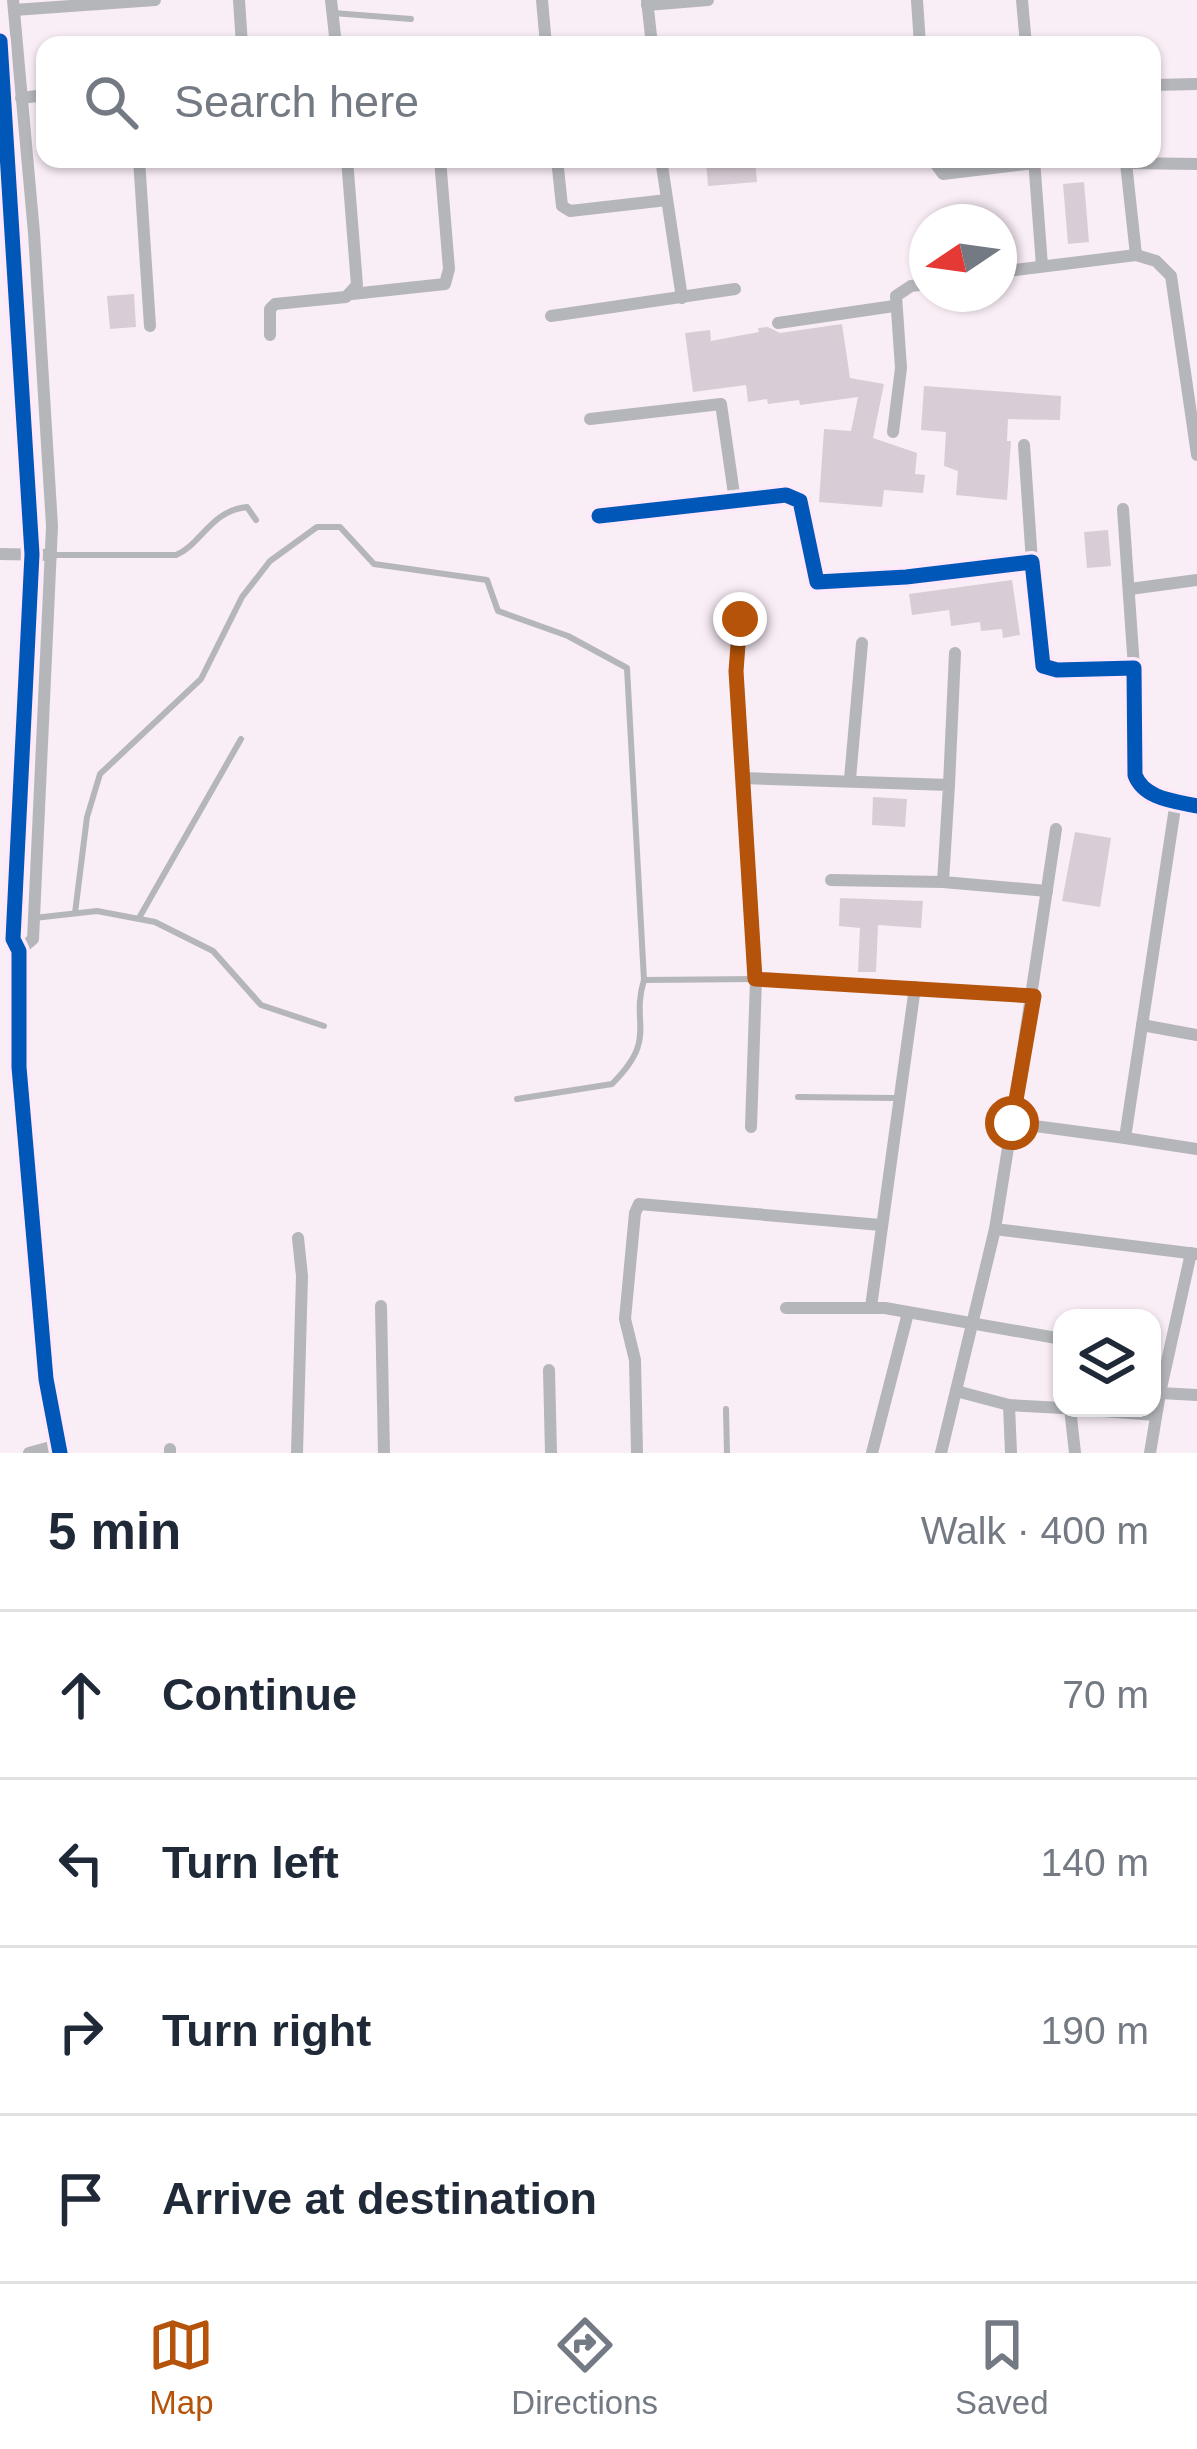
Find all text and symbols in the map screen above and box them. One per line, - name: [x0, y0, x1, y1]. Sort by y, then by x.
- search box: [36, 36, 1161, 168]
- icon: search: [78, 69, 144, 135]
- text: Search here: [174, 76, 419, 127]
- north arrow: [909, 204, 1017, 312]
- route end: [713, 592, 767, 646]
- route start: [985, 1096, 1039, 1150]
- map controls: [1053, 1309, 1161, 1417]
- button: layers: [1053, 1309, 1161, 1417]
- text: 5 min: [48, 1503, 181, 1560]
- text: Walk · 400 m: [921, 1509, 1149, 1552]
- icon: ahead: [48, 1662, 114, 1728]
- text: Continue: [162, 1669, 357, 1720]
- text: 70 m: [1062, 1673, 1149, 1716]
- icon: left: [48, 1830, 114, 1896]
- text: Turn left: [162, 1837, 339, 1888]
- text: 140 m: [1041, 1841, 1149, 1884]
- icon: right: [48, 1998, 114, 2064]
- text: Turn right: [162, 2005, 371, 2056]
- text: 190 m: [1041, 2009, 1149, 2052]
- icon: arrive: [48, 2166, 114, 2232]
- text: Arrive at destination: [162, 2173, 597, 2224]
- tab: Map: [148, 2312, 214, 2422]
- tab: Directions: [511, 2312, 658, 2422]
- tab: Saved: [955, 2312, 1049, 2422]

